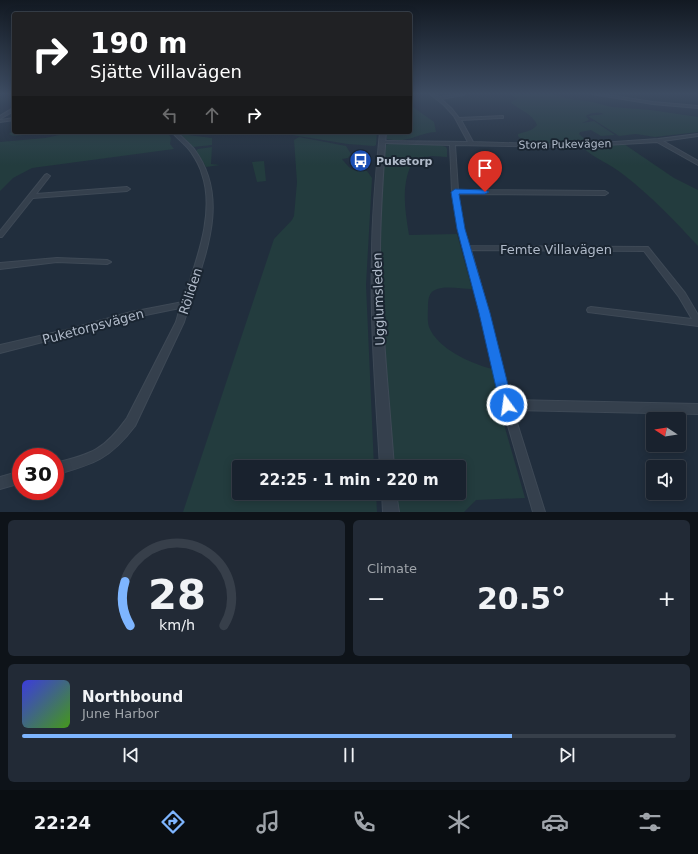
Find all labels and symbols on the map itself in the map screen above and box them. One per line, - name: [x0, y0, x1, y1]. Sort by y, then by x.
- street label: Stora Pukevägen: [518, 137, 612, 152]
- bus stop icon: Puketorp: [348, 148, 374, 174]
- pin: [468, 151, 502, 192]
- place label: Puketorp: [376, 155, 433, 168]
- street label: Femte Villavägen: [500, 242, 612, 257]
- street label: Ugglumsleden: [369, 252, 388, 346]
- street label: Röliden: [176, 266, 205, 316]
- street label: Puketorpsvägen: [41, 306, 146, 347]
- position arrow: [486, 384, 528, 426]
- north arrow: [646, 412, 686, 452]
- speed limit sign: 30: [12, 448, 64, 500]

